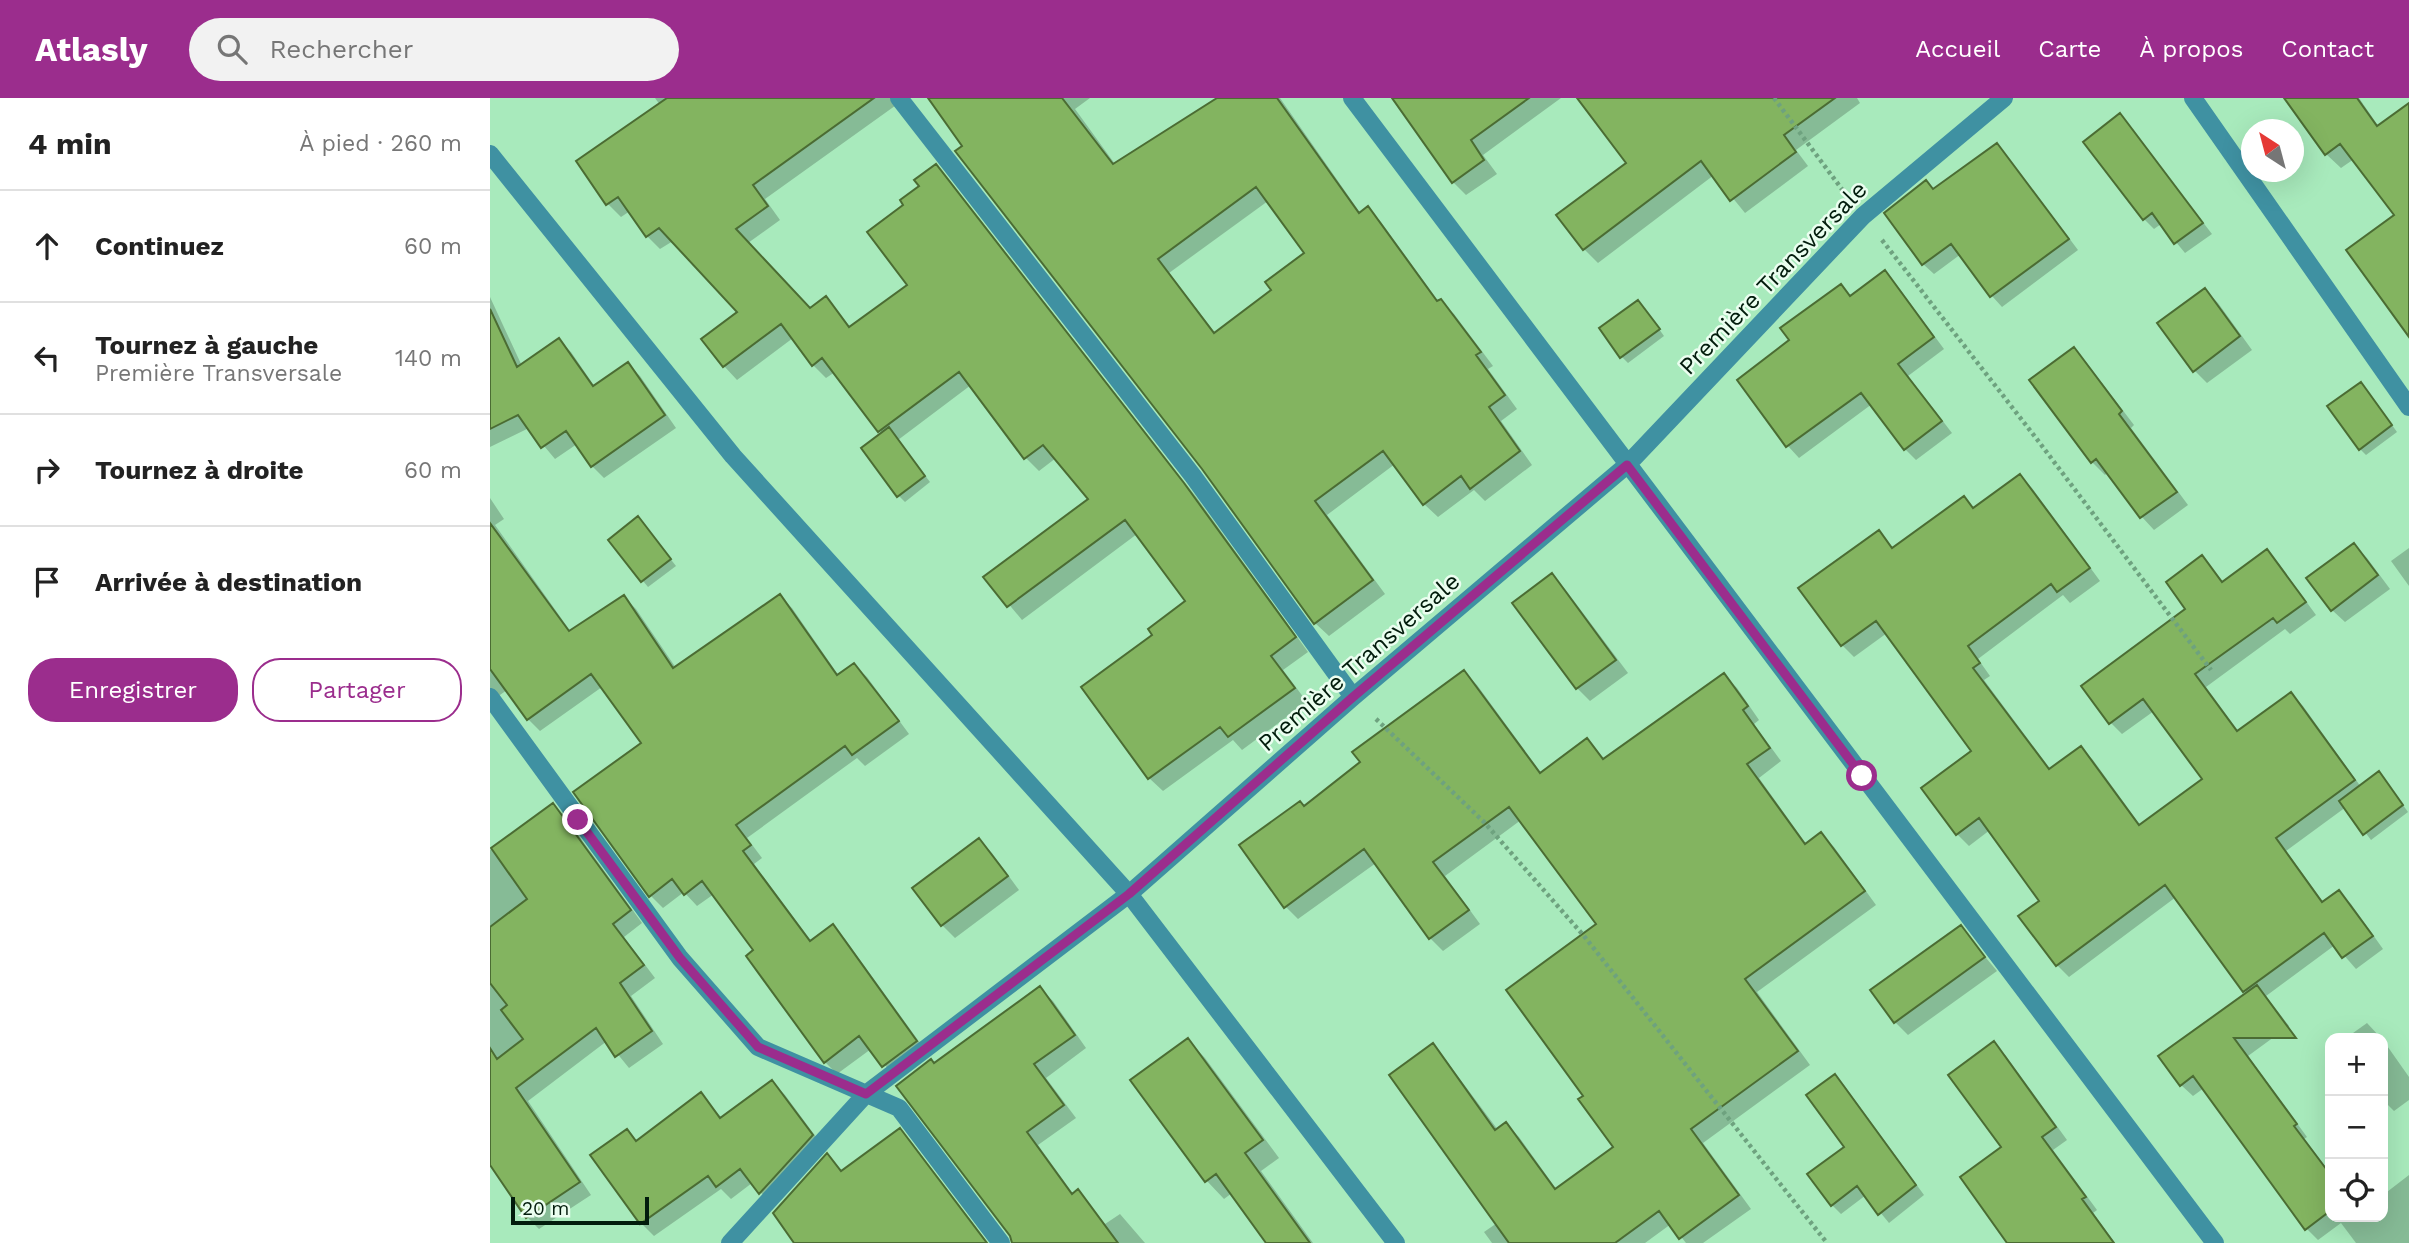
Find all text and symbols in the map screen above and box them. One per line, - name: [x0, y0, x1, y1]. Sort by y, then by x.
- search box: [189, 18, 679, 81]
- text: Atlasly: [35, 30, 147, 69]
- icon: search: [213, 30, 251, 68]
- text: Rechercher: [269, 34, 413, 64]
- text: Accueil: [1915, 35, 2000, 63]
- text: Carte: [2038, 35, 2101, 63]
- text: À propos: [2139, 35, 2243, 63]
- text: Contact: [2281, 35, 2374, 63]
- north arrow: [2241, 119, 2304, 182]
- text: 4 min: [28, 126, 112, 161]
- text: À pied · 260 m: [299, 130, 462, 157]
- street label: Première Transversale: [1673, 176, 1873, 380]
- icon: ahead: [28, 227, 66, 265]
- text: Continuez: [95, 231, 224, 261]
- text: 60 m: [404, 233, 462, 260]
- text: Tournez à gauche: [95, 330, 318, 360]
- icon: left: [28, 339, 66, 377]
- text: 140 m: [395, 345, 462, 372]
- text: Première Transversale: [95, 360, 342, 387]
- icon: right: [28, 451, 66, 489]
- text: Tournez à droite: [95, 455, 304, 485]
- text: 60 m: [404, 457, 462, 484]
- icon: arrive: [28, 563, 66, 601]
- text: Arrivée à destination: [95, 567, 362, 597]
- street label: Première Transversale: [1252, 567, 1466, 757]
- button: Enregistrer: [28, 658, 238, 722]
- button: Partager: [252, 658, 462, 722]
- route start: [1846, 760, 1877, 791]
- route end: [562, 804, 593, 835]
- map controls: [2325, 1033, 2388, 1222]
- button: +: [2325, 1033, 2388, 1096]
- button: −: [2325, 1096, 2388, 1159]
- button: locate: [2325, 1159, 2388, 1222]
- scale bar: [511, 1194, 649, 1226]
- text: 20 m: [522, 1197, 569, 1220]

